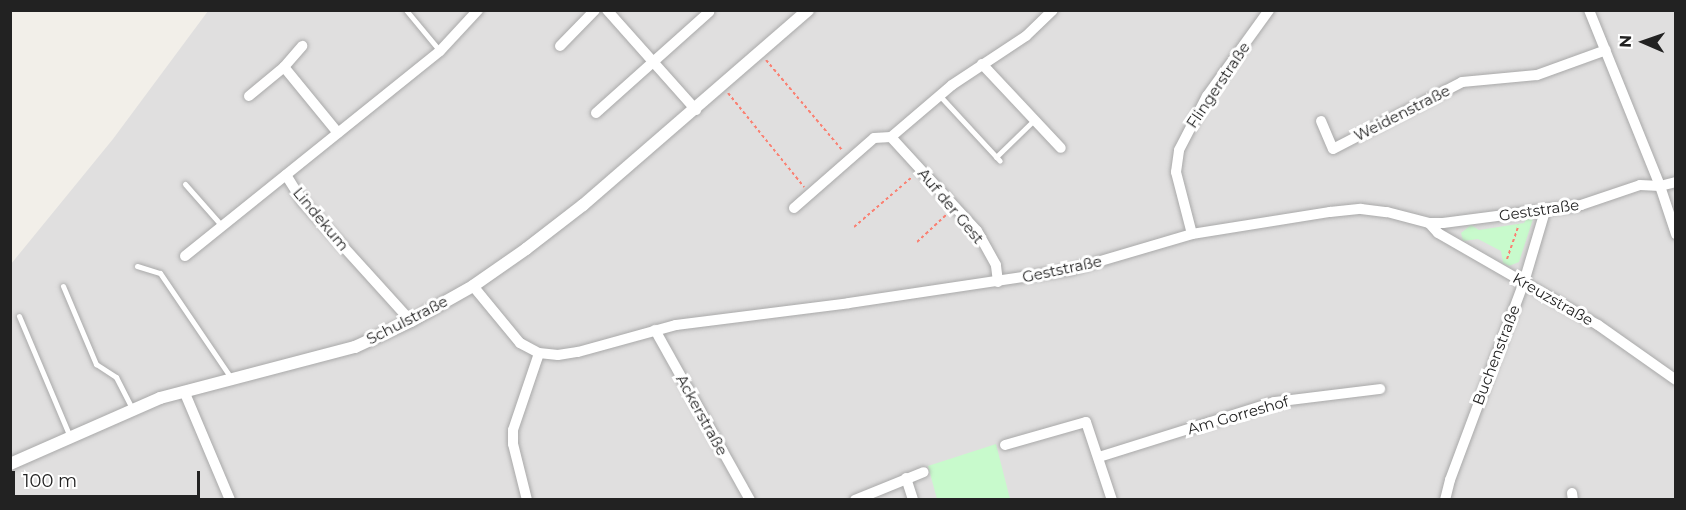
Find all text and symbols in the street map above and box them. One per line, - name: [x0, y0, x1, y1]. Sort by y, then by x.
- north arrow: [1614, 12, 1674, 72]
- text: N: [1616, 35, 1635, 48]
- street label: Flingerstraße: [1183, 39, 1253, 131]
- street label: Weidenstraße: [1351, 81, 1453, 145]
- street label: Auf der Gest: [914, 165, 988, 247]
- street label: Lindekum: [289, 184, 353, 254]
- street label: Geststraße: [1498, 195, 1580, 225]
- street label: Geststraße: [1021, 252, 1103, 286]
- street label: Kreuzstraße: [1510, 269, 1596, 329]
- street label: Schulstraße: [363, 292, 451, 348]
- street label: Buchenstraße: [1469, 302, 1523, 408]
- street label: Ackerstraße: [672, 372, 732, 458]
- street label: Am Gorreshof: [1185, 392, 1291, 438]
- scale bar: [15, 459, 202, 497]
- text: 100 m: [23, 470, 77, 492]

